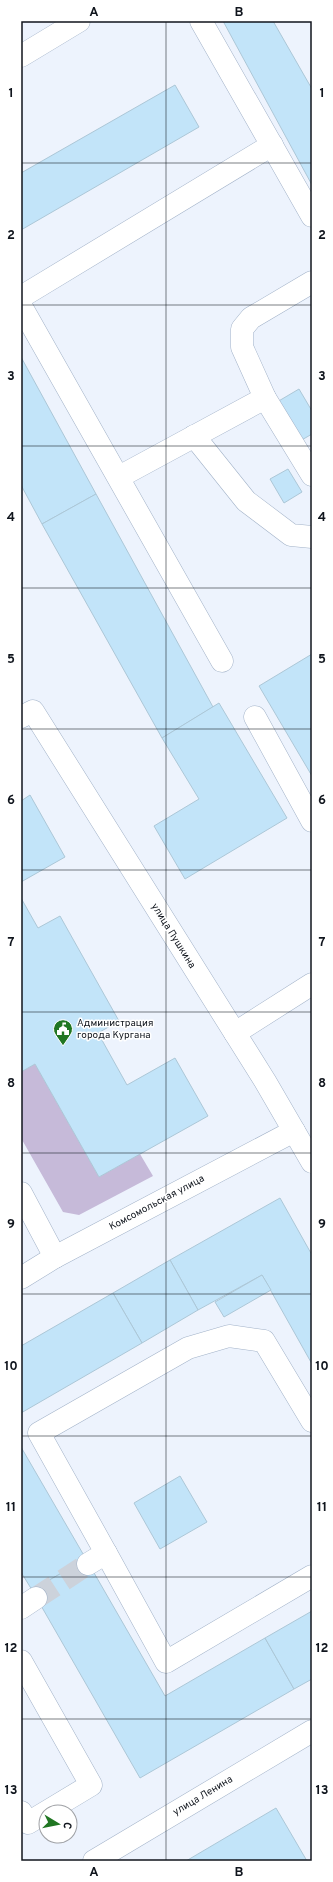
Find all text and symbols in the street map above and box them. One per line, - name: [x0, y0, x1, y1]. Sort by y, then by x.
- text: A: [89, 5, 99, 21]
- text: B: [235, 5, 244, 21]
- text: 1: [8, 86, 14, 102]
- text: 1: [319, 86, 325, 102]
- text: 2: [7, 228, 15, 244]
- text: 2: [318, 228, 326, 244]
- text: 3: [7, 369, 15, 385]
- text: 3: [318, 369, 326, 385]
- text: 4: [7, 510, 15, 526]
- text: 4: [318, 510, 326, 526]
- text: 5: [7, 652, 15, 668]
- text: 5: [318, 652, 326, 668]
- text: 6: [7, 793, 15, 809]
- text: 6: [318, 793, 326, 809]
- street label: улица Пушкина: [148, 901, 198, 971]
- text: 7: [8, 935, 15, 951]
- text: 7: [319, 935, 326, 951]
- place label: Администрация города Кургана: [77, 1017, 154, 1042]
- public building icon: Администрация города Кургана: [52, 1018, 74, 1046]
- text: 8: [7, 1076, 15, 1092]
- text: 8: [318, 1076, 326, 1092]
- street label: Комсомольская улица: [107, 1172, 207, 1234]
- text: 9: [7, 1217, 15, 1233]
- text: 9: [318, 1217, 326, 1233]
- text: 10: [4, 1359, 18, 1375]
- text: 10: [315, 1359, 329, 1375]
- text: 11: [6, 1500, 16, 1516]
- text: 11: [317, 1500, 327, 1516]
- text: 12: [4, 1641, 18, 1657]
- text: 12: [315, 1641, 329, 1657]
- street label: улица Ленина: [171, 1773, 235, 1819]
- text: 13: [5, 1783, 18, 1799]
- text: 13: [316, 1783, 329, 1799]
- north arrow: [38, 1804, 78, 1844]
- text: С: [59, 1821, 74, 1830]
- text: A: [89, 1865, 99, 1881]
- text: B: [235, 1865, 244, 1881]

